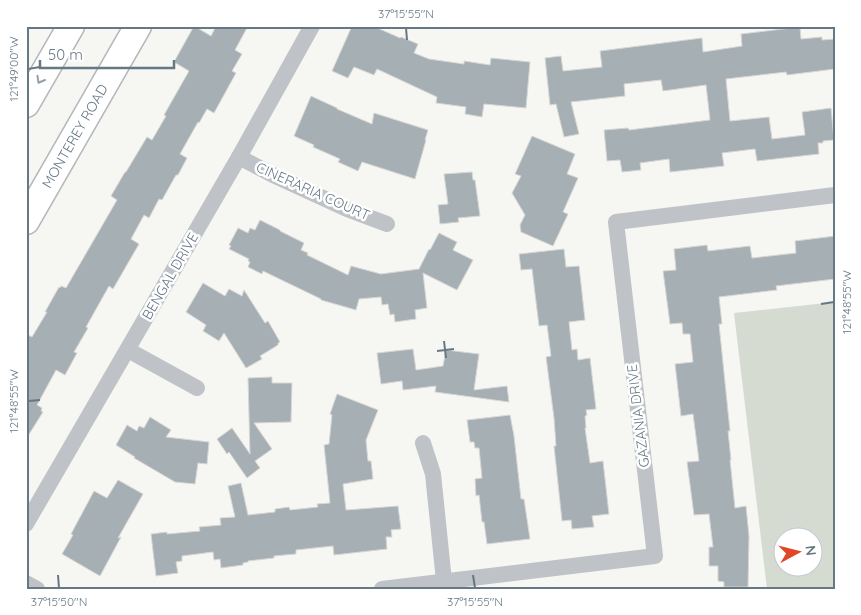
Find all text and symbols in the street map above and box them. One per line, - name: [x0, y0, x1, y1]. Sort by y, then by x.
- text: 37°15'55"N: [378, 6, 434, 21]
- text: 121°49'00"W: [6, 36, 21, 102]
- scale bar: [40, 38, 174, 70]
- text: 50 m: [48, 45, 83, 64]
- one-way arrow: [36, 75, 46, 84]
- street label: MONTEREY ROAD: [38, 81, 112, 191]
- street label: CINERARIA COURT: [253, 158, 373, 224]
- street label: BENGAL DRIVE: [138, 229, 202, 323]
- text: 121°48'55"W: [839, 270, 854, 334]
- street label: GAZANIA DRIVE: [623, 363, 653, 469]
- text: 121°48'55"W: [6, 369, 21, 433]
- north arrow: [774, 528, 824, 578]
- text: N: [801, 544, 820, 557]
- text: 37°15'50"N: [31, 594, 87, 609]
- text: 37°15'55"N: [447, 594, 503, 609]

